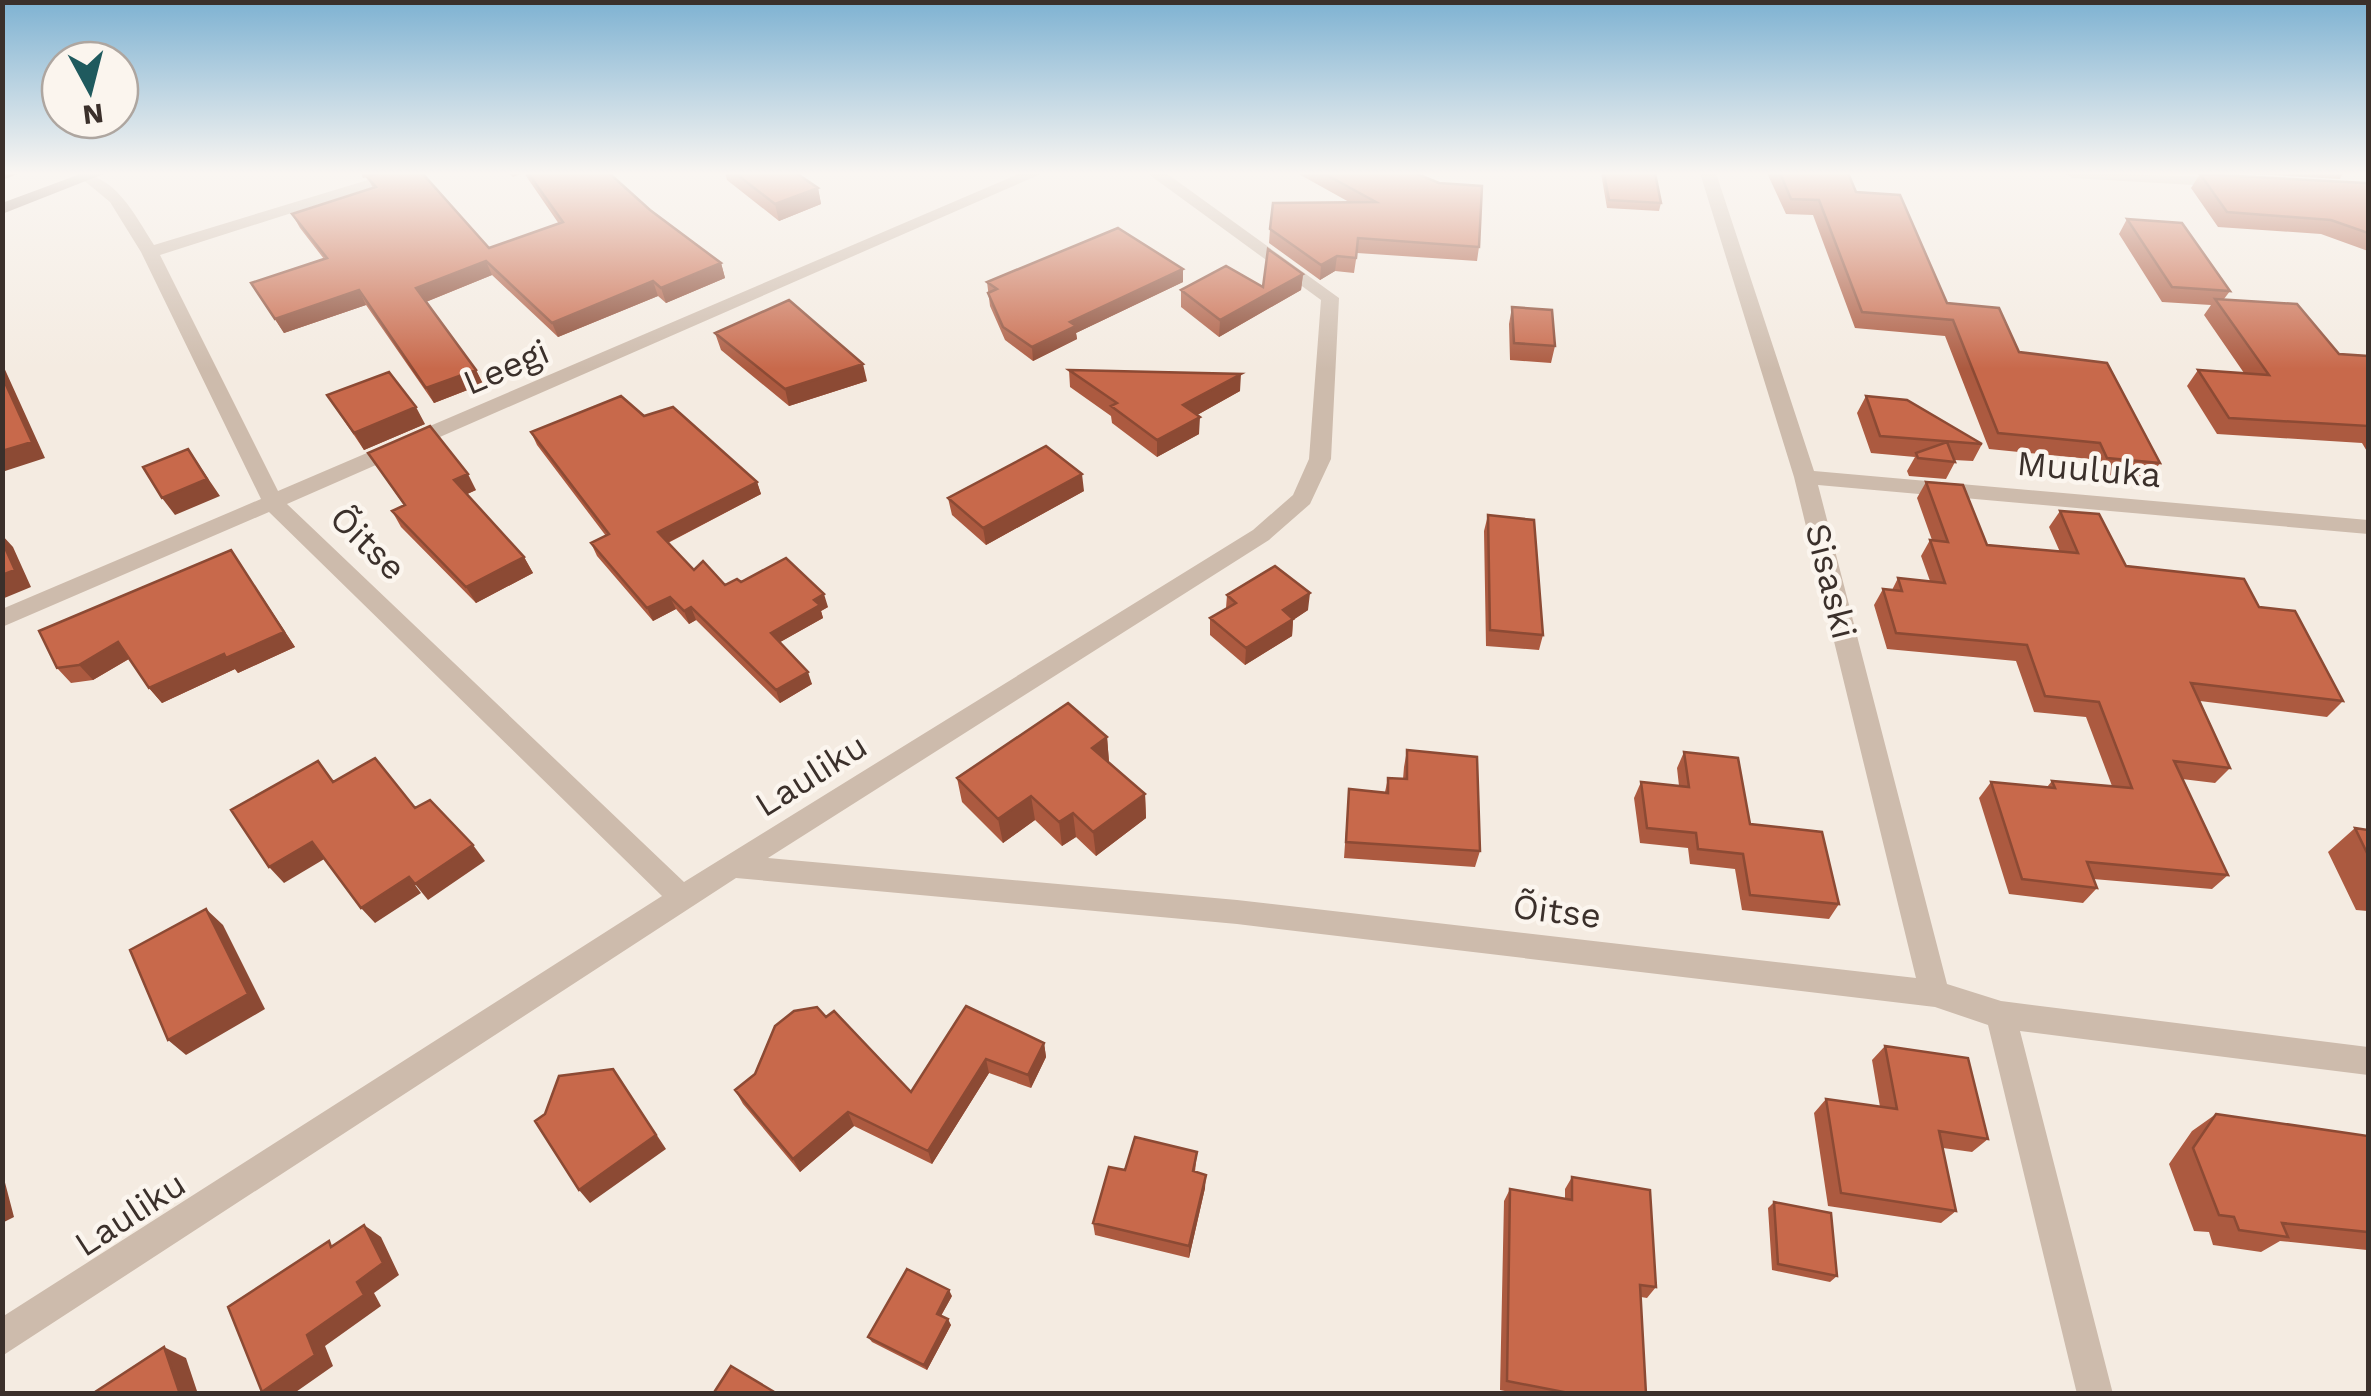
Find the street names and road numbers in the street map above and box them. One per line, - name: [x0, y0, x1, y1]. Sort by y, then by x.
- street label: Leegi: [457, 330, 555, 404]
- street label: Muuluka: [2015, 442, 2163, 496]
- street label: Õitse: [322, 497, 414, 589]
- street label: Sisaski: [1796, 519, 1866, 643]
- street label: Lauliku: [747, 724, 875, 826]
- street label: Õitse: [1510, 885, 1604, 937]
- street label: Lauliku: [67, 1163, 193, 1265]

